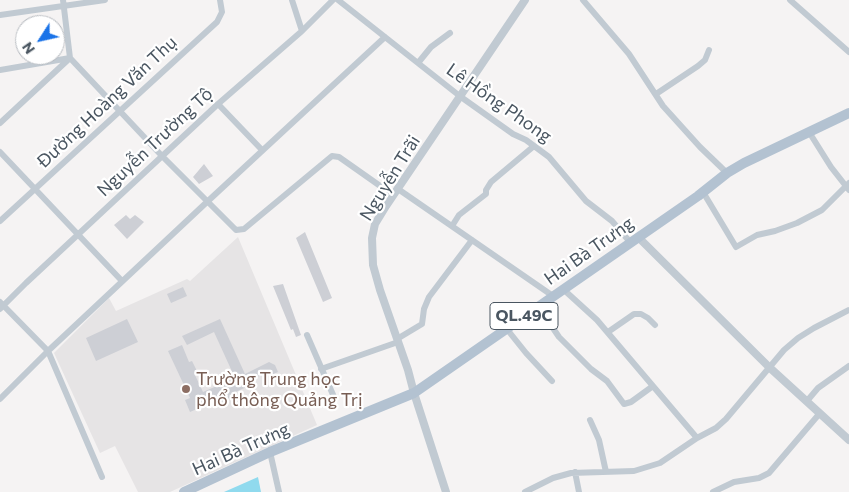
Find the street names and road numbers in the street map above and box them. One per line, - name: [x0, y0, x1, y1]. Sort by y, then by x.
- street label: Đường Hoàng Văn Thụ: [33, 32, 181, 172]
- street label: Lê Hồng Phong: [442, 59, 556, 147]
- street label: Nguyễn Trường Tộ: [93, 83, 217, 201]
- street label: Nguyễn Trãi: [355, 131, 425, 225]
- street label: Hai Bà Trưng: [540, 212, 638, 290]
- road number: QL.49C: [490, 302, 558, 330]
- street label: Hai Bà Trưng: [189, 418, 293, 480]

